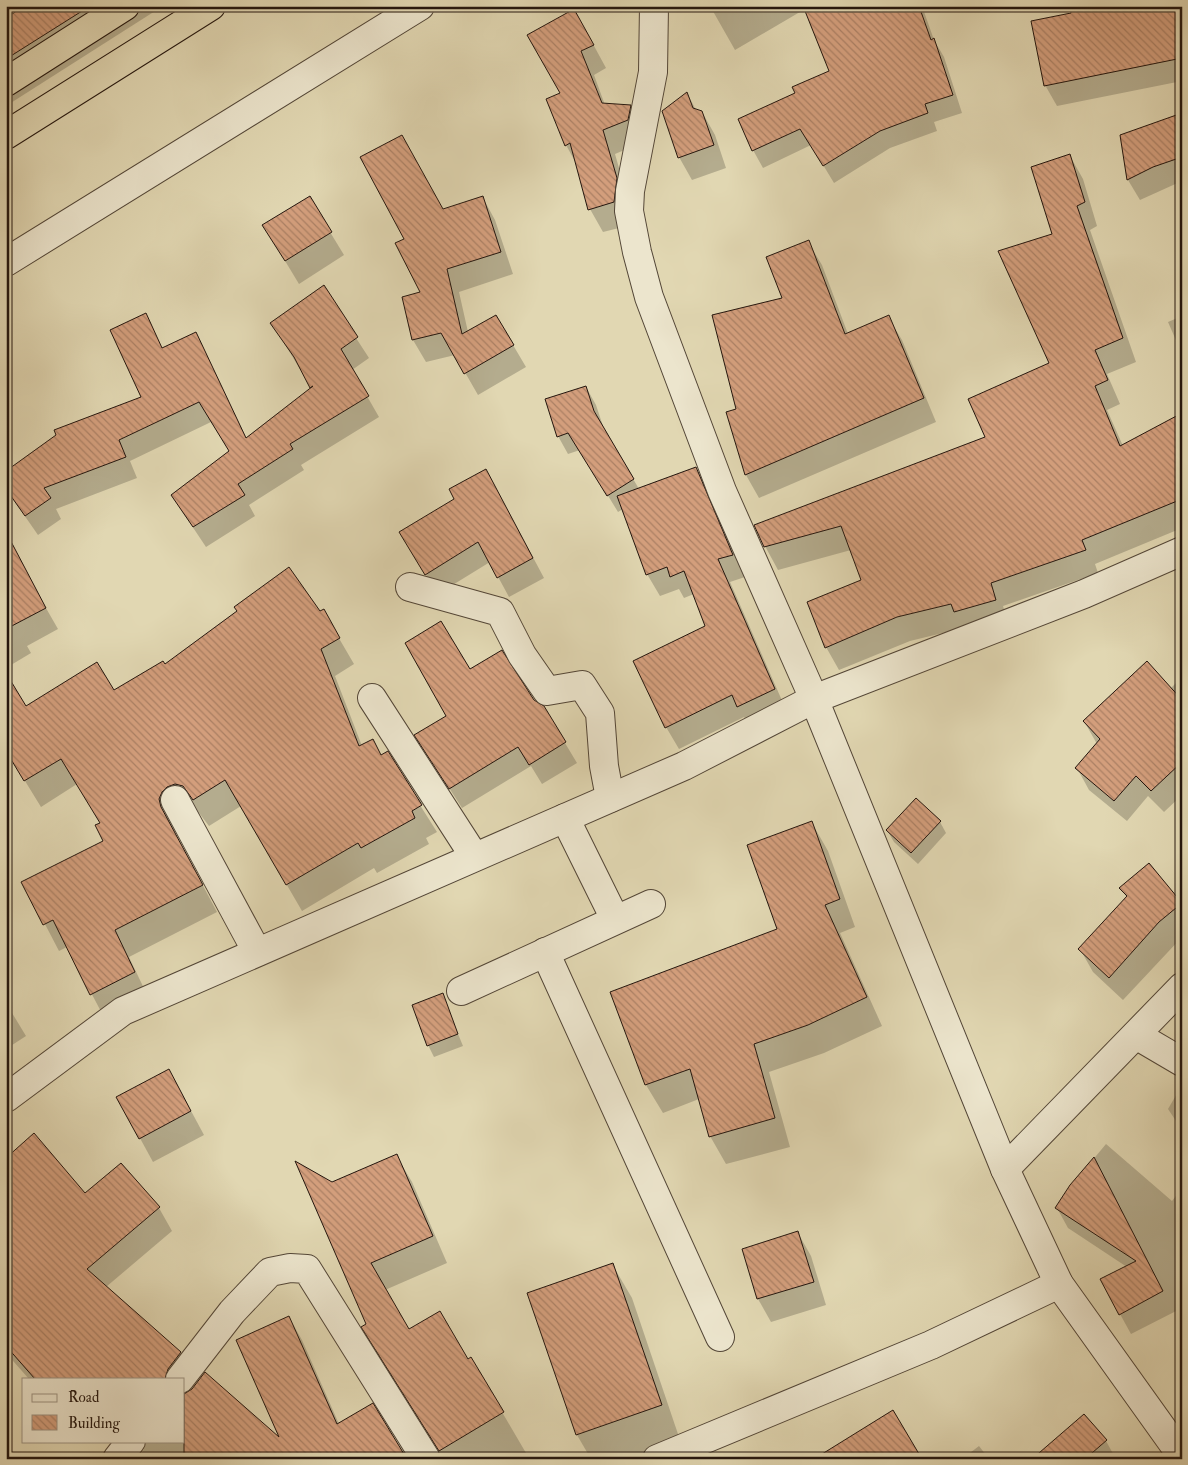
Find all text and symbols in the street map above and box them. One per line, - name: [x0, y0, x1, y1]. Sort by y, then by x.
- legend: [22, 1378, 185, 1442]
- text: Road: [68, 1388, 100, 1407]
- text: Building: [68, 1414, 120, 1433]

